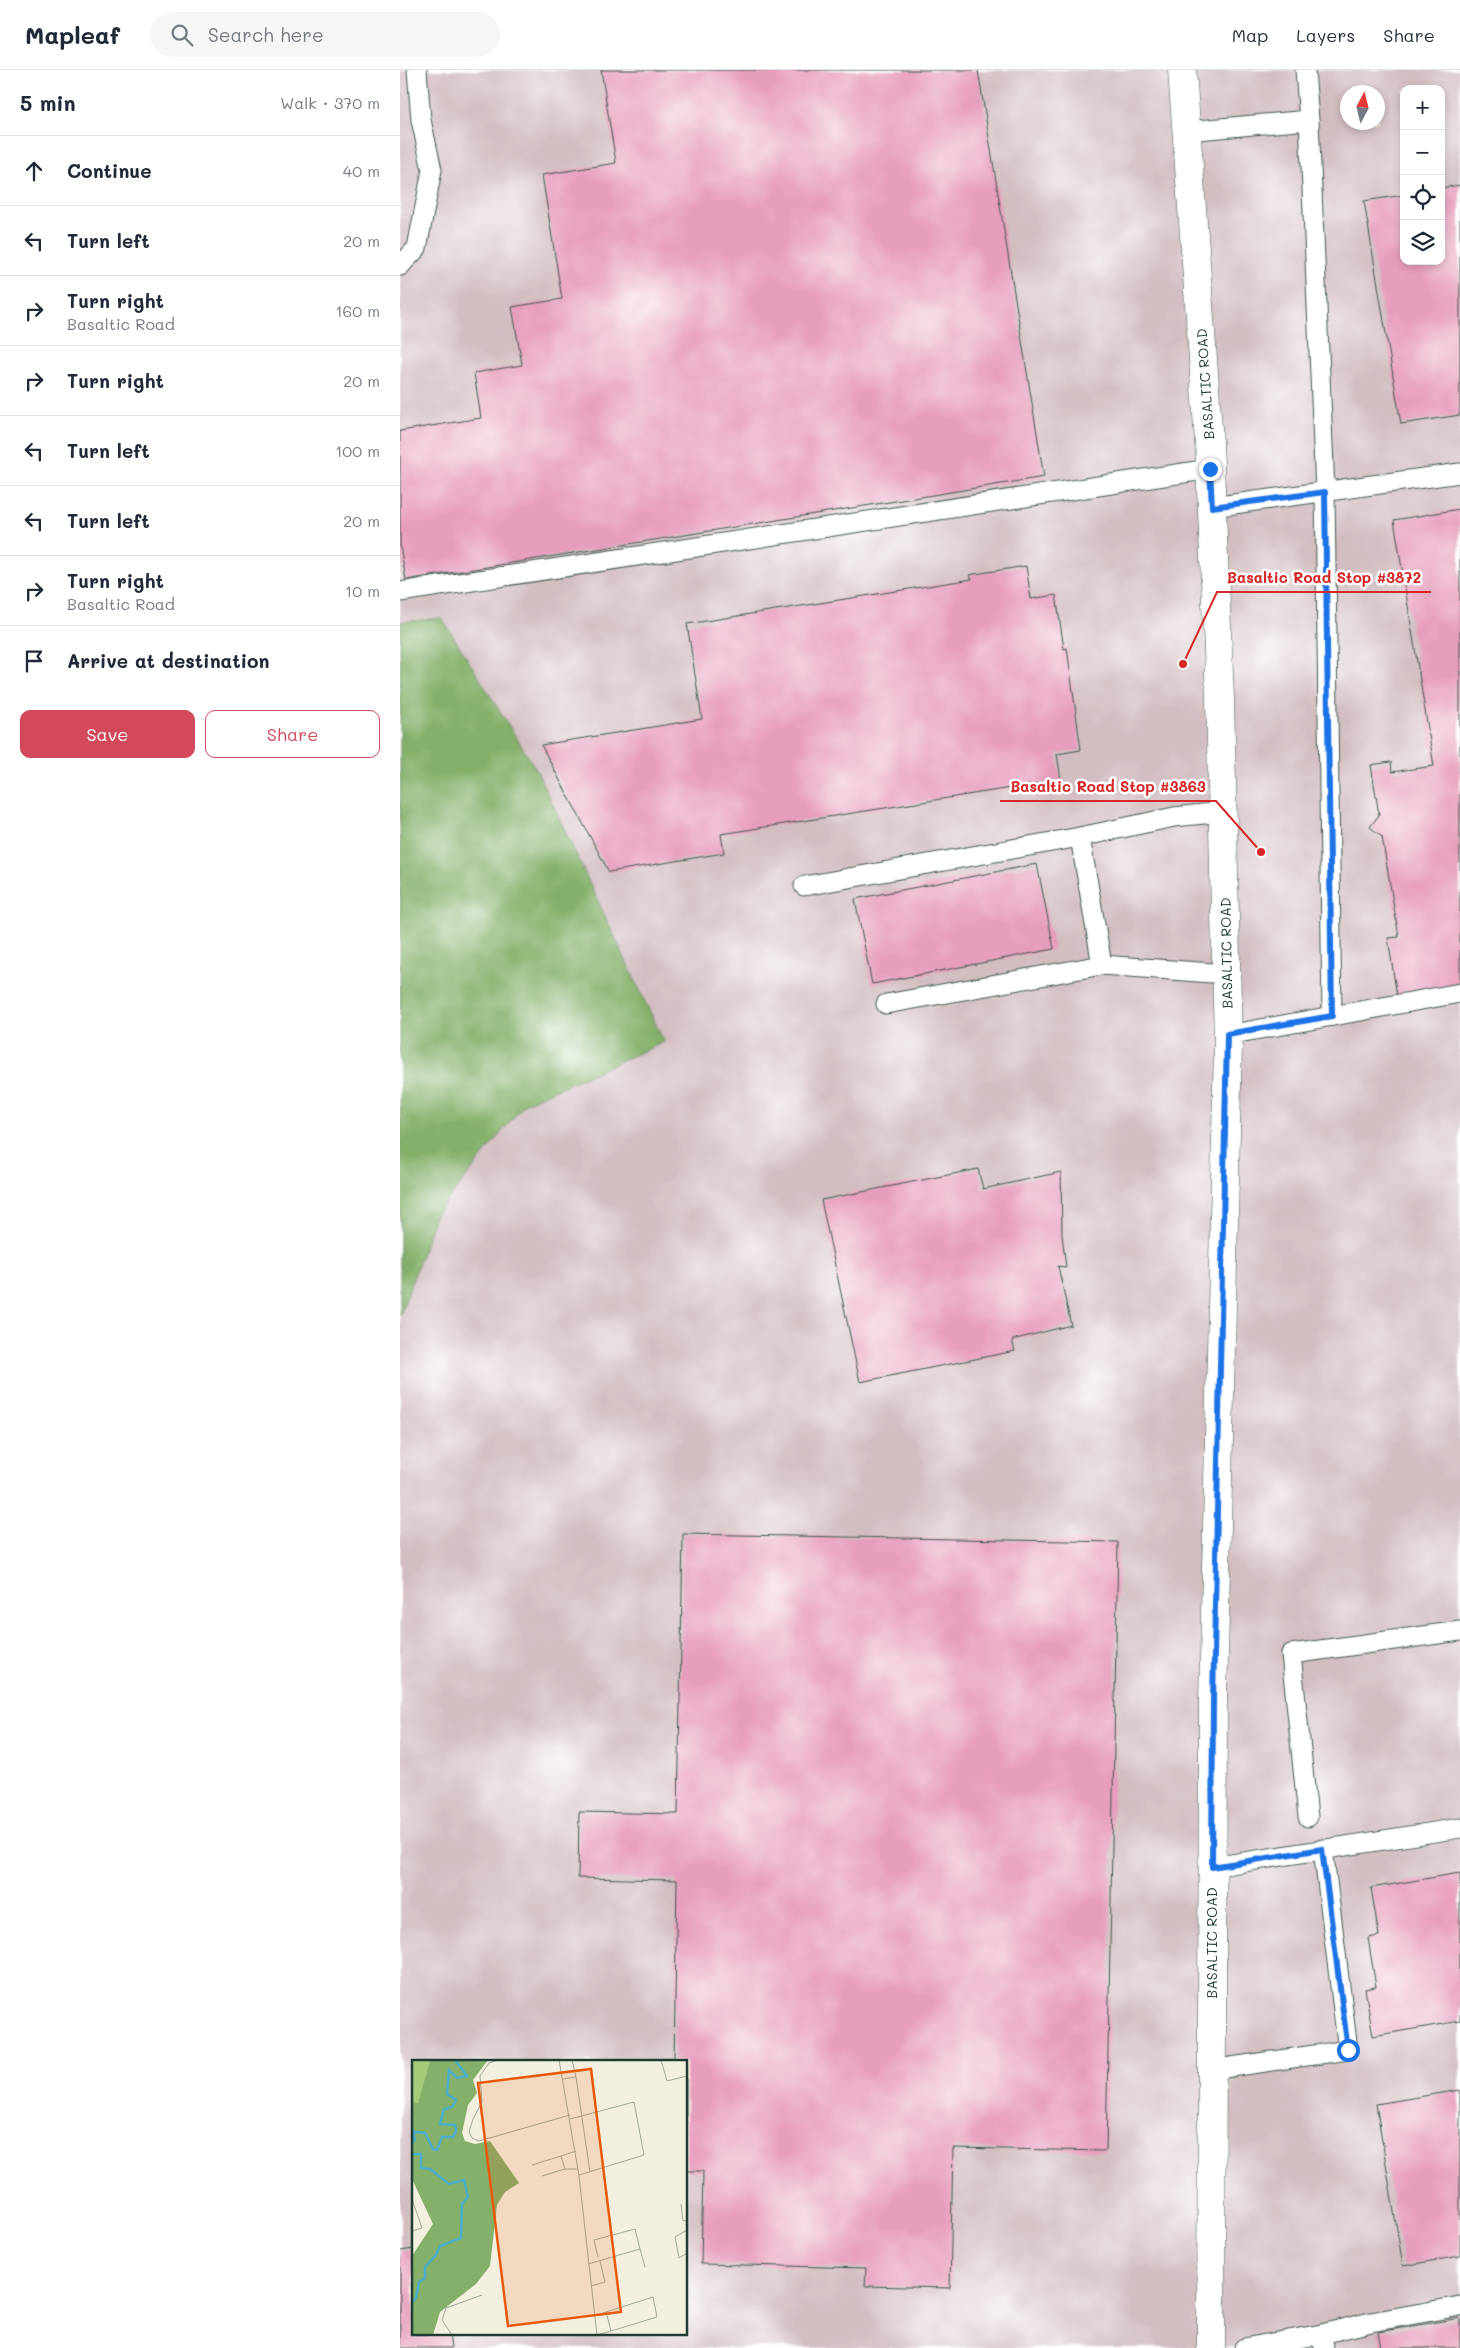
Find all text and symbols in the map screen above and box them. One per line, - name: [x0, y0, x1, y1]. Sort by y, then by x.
- search box: [150, 12, 500, 57]
- text: Mapleaf: [25, 19, 120, 50]
- icon: search: [168, 21, 196, 49]
- text: Search here: [208, 22, 324, 47]
- text: Map: [1232, 23, 1268, 47]
- text: Layers: [1296, 23, 1355, 47]
- text: Share: [1383, 23, 1435, 47]
- north arrow: [1340, 85, 1385, 130]
- map controls: [1400, 85, 1445, 265]
- button: +: [1400, 85, 1445, 130]
- text: 5 min: [20, 89, 76, 116]
- text: Walk · 370 m: [280, 92, 380, 113]
- button: −: [1400, 130, 1445, 175]
- icon: ahead: [20, 157, 48, 185]
- text: Continue: [67, 158, 152, 183]
- text: 40 m: [343, 160, 380, 181]
- button: locate: [1400, 175, 1445, 220]
- button: layers: [1400, 220, 1445, 265]
- icon: left: [20, 227, 48, 255]
- text: Turn left: [67, 228, 150, 253]
- text: 20 m: [343, 230, 380, 251]
- text: Turn right: [67, 288, 164, 313]
- icon: right: [20, 297, 48, 325]
- text: 160 m: [335, 300, 380, 321]
- text: Basaltic Road: [67, 313, 175, 334]
- street label: BASALTIC ROAD: [1192, 328, 1218, 440]
- icon: right: [20, 367, 48, 395]
- text: Turn right: [67, 368, 164, 393]
- text: 20 m: [343, 370, 380, 391]
- icon: left: [20, 437, 48, 465]
- text: Turn left: [67, 438, 150, 463]
- text: 100 m: [335, 440, 380, 461]
- route end: [1199, 458, 1222, 481]
- icon: left: [20, 507, 48, 535]
- text: Turn left: [67, 508, 150, 533]
- text: 20 m: [343, 510, 380, 531]
- callout: Basaltic Road Stop #3872: [1217, 562, 1431, 592]
- text: Basaltic Road Stop #3872: [1227, 567, 1421, 587]
- text: Turn right: [67, 568, 164, 593]
- icon: right: [20, 577, 48, 605]
- text: 10 m: [345, 580, 380, 601]
- text: Basaltic Road: [67, 593, 175, 614]
- icon: arrive: [20, 647, 48, 675]
- text: Arrive at destination: [67, 648, 270, 673]
- button: Save: [20, 710, 195, 758]
- button: Share: [205, 710, 380, 758]
- callout: Basaltic Road Stop #3863: [1000, 771, 1216, 801]
- text: Basaltic Road Stop #3863: [1010, 776, 1206, 796]
- street label: BASALTIC ROAD: [1216, 897, 1236, 1009]
- street label: BASALTIC ROAD: [1202, 1887, 1221, 1999]
- route start: [1337, 2039, 1360, 2062]
- inset map: [412, 2060, 688, 2336]

